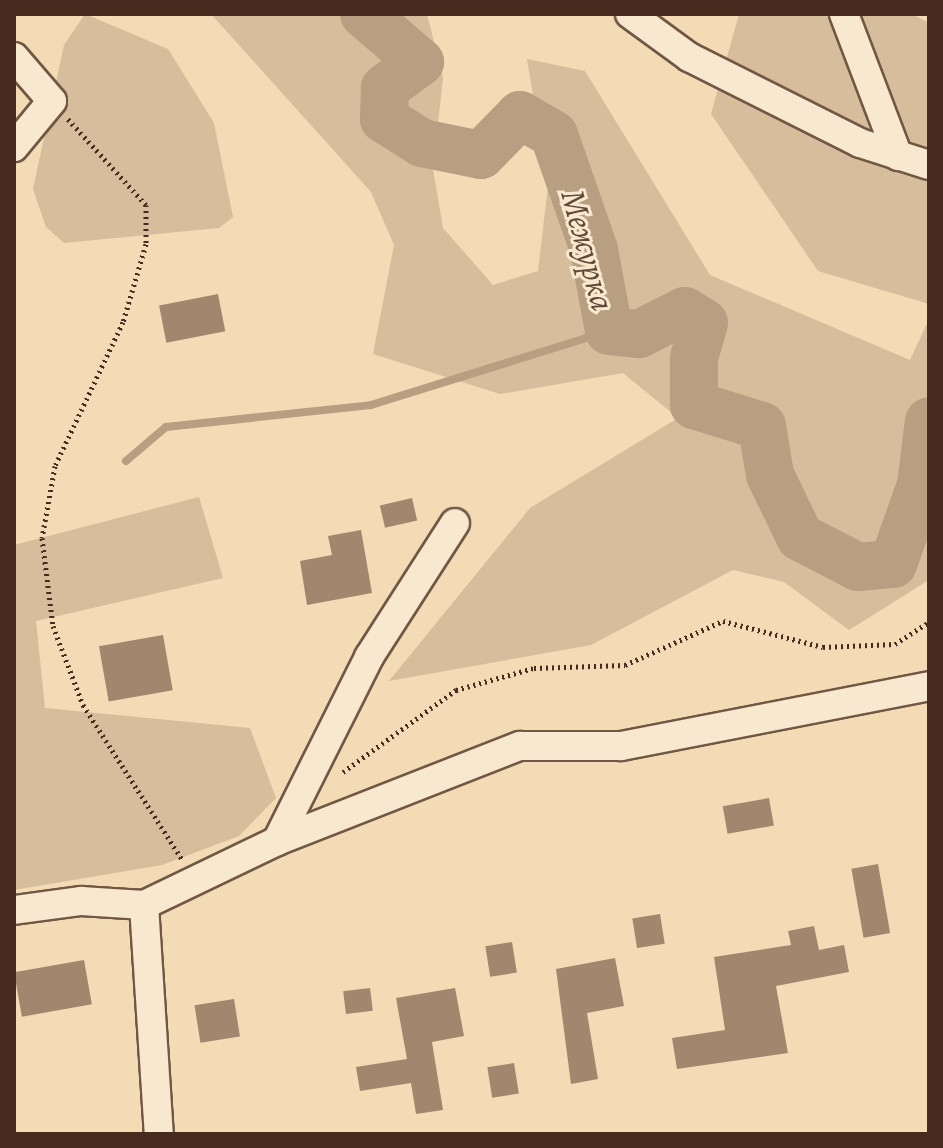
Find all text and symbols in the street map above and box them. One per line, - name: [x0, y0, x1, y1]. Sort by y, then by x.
- water label: Межурка: [552, 185, 624, 315]

